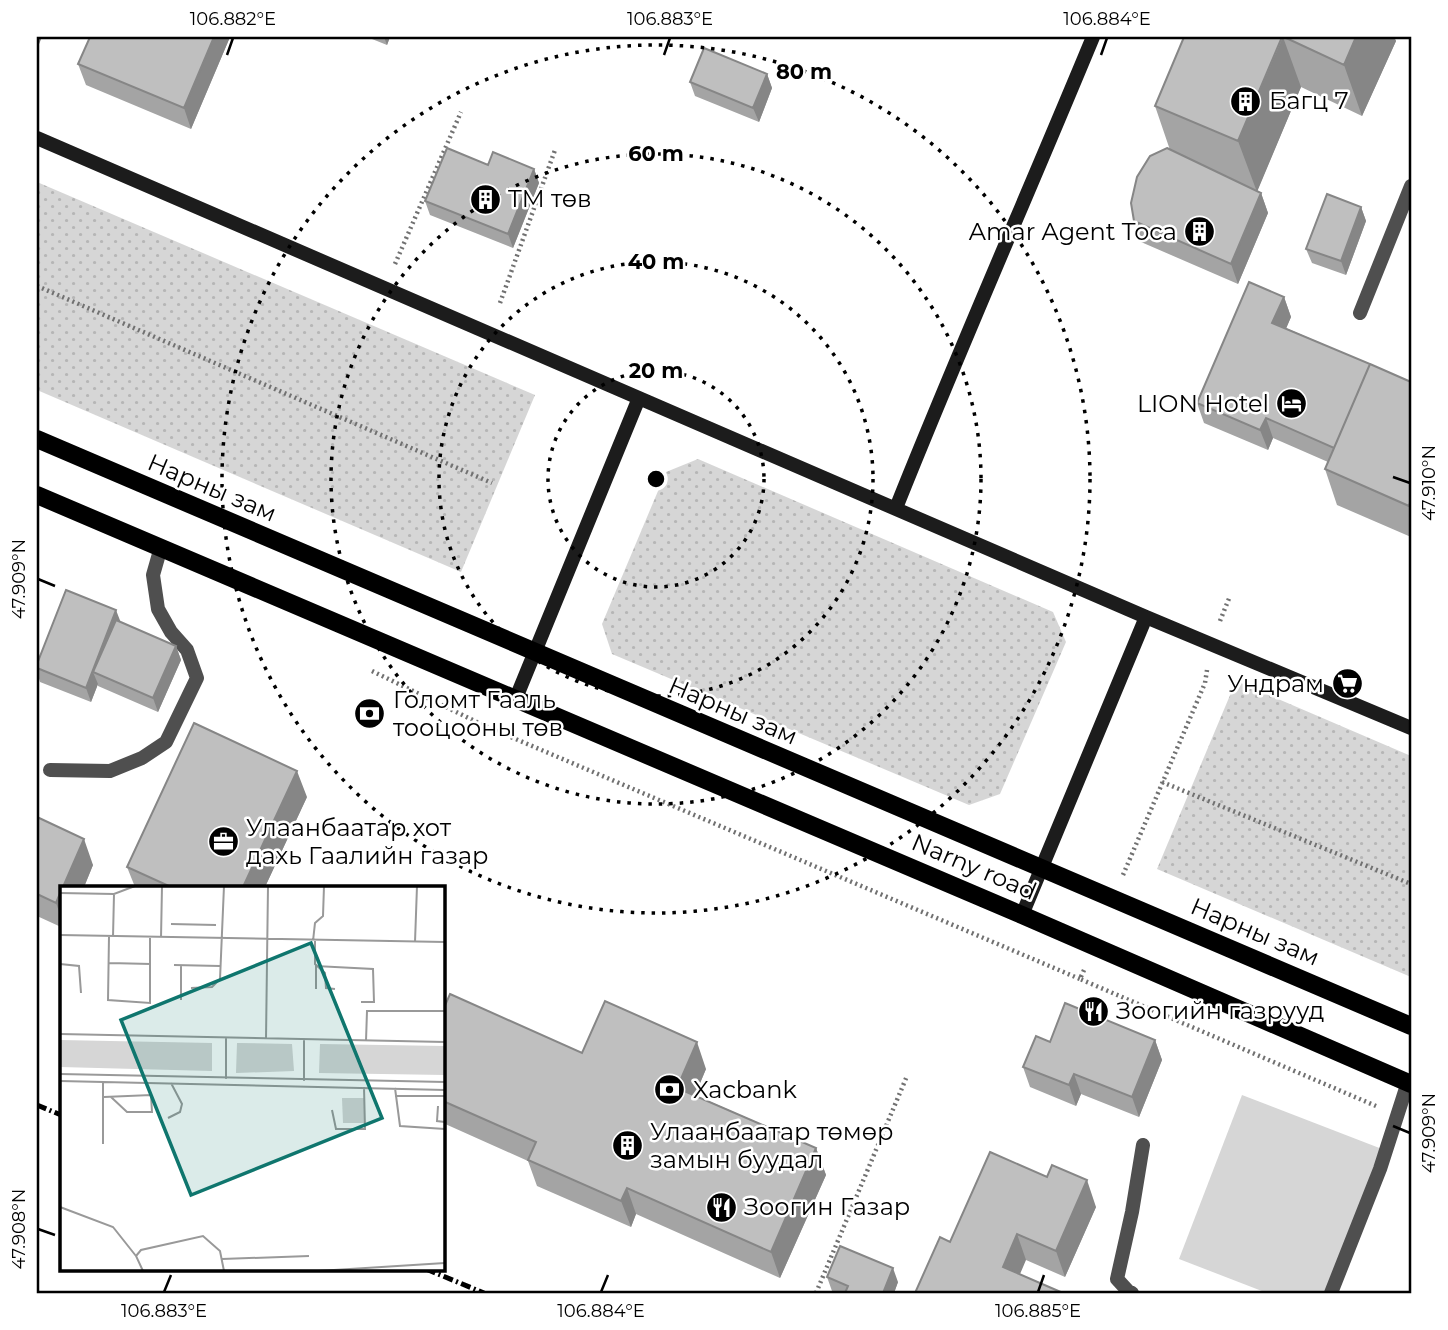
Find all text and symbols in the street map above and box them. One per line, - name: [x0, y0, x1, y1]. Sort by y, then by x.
- text: 106.882°E: [190, 8, 276, 30]
- text: 106.883°E: [627, 8, 713, 30]
- text: 106.884°E: [1063, 8, 1151, 30]
- text: 80 m: [776, 59, 832, 84]
- building icon: Багц 7: [1229, 84, 1263, 118]
- place label: Багц 7: [1269, 86, 1349, 115]
- text: 60 m: [628, 141, 684, 166]
- building icon: TM төв: [468, 182, 502, 216]
- place label: TM төв: [508, 184, 592, 213]
- building icon: Amar Agent Toca: [1183, 215, 1217, 249]
- place label: Amar Agent Toca: [969, 217, 1177, 246]
- text: 40 m: [628, 249, 684, 274]
- text: 20 m: [629, 358, 683, 383]
- hotel icon: LION Hotel: [1275, 387, 1309, 421]
- place label: LION Hotel: [1137, 389, 1269, 418]
- text: 47.910°N: [1418, 445, 1440, 521]
- street label: Нарны зам: [143, 447, 281, 528]
- centre of rings: [644, 467, 668, 491]
- text: 47.909°N: [8, 539, 30, 619]
- supermarket icon: Ундрам: [1330, 667, 1364, 701]
- place label: Ундрам: [1227, 669, 1324, 698]
- street label: Нарны зам: [664, 670, 802, 751]
- place label: Голомт Гааль тооцооны төв: [393, 685, 563, 742]
- bank icon: Голомт Гааль тооцооны төв: [353, 697, 387, 731]
- place label: Улаанбаатар хот дахь Гаалийн газар: [246, 813, 488, 870]
- office icon: Улаанбаатар хот дахь Гаалийн газар: [206, 825, 240, 859]
- street label: Narny road: [907, 827, 1041, 906]
- inset map: [60, 886, 444, 1270]
- street label: Нарны зам: [1186, 891, 1324, 972]
- restaurant icon: Зоогийн газрууд: [1076, 994, 1110, 1028]
- place label: Зоогийн газрууд: [1116, 996, 1324, 1025]
- bank icon: Xacbank: [653, 1073, 687, 1107]
- place label: Xacbank: [693, 1075, 797, 1104]
- text: 47.909°N: [1418, 1093, 1440, 1173]
- place label: Улаанбаатар төмөр замын буудал: [650, 1117, 893, 1174]
- building icon: Улаанбаатар төмөр замын буудал: [610, 1129, 644, 1163]
- text: 47.908°N: [8, 1188, 30, 1270]
- restaurant icon: Зоогин Газар: [704, 1190, 738, 1224]
- place label: Зоогин Газар: [744, 1192, 910, 1221]
- text: 106.883°E: [121, 1300, 207, 1322]
- text: 106.884°E: [557, 1300, 645, 1322]
- text: 106.885°E: [995, 1300, 1081, 1322]

